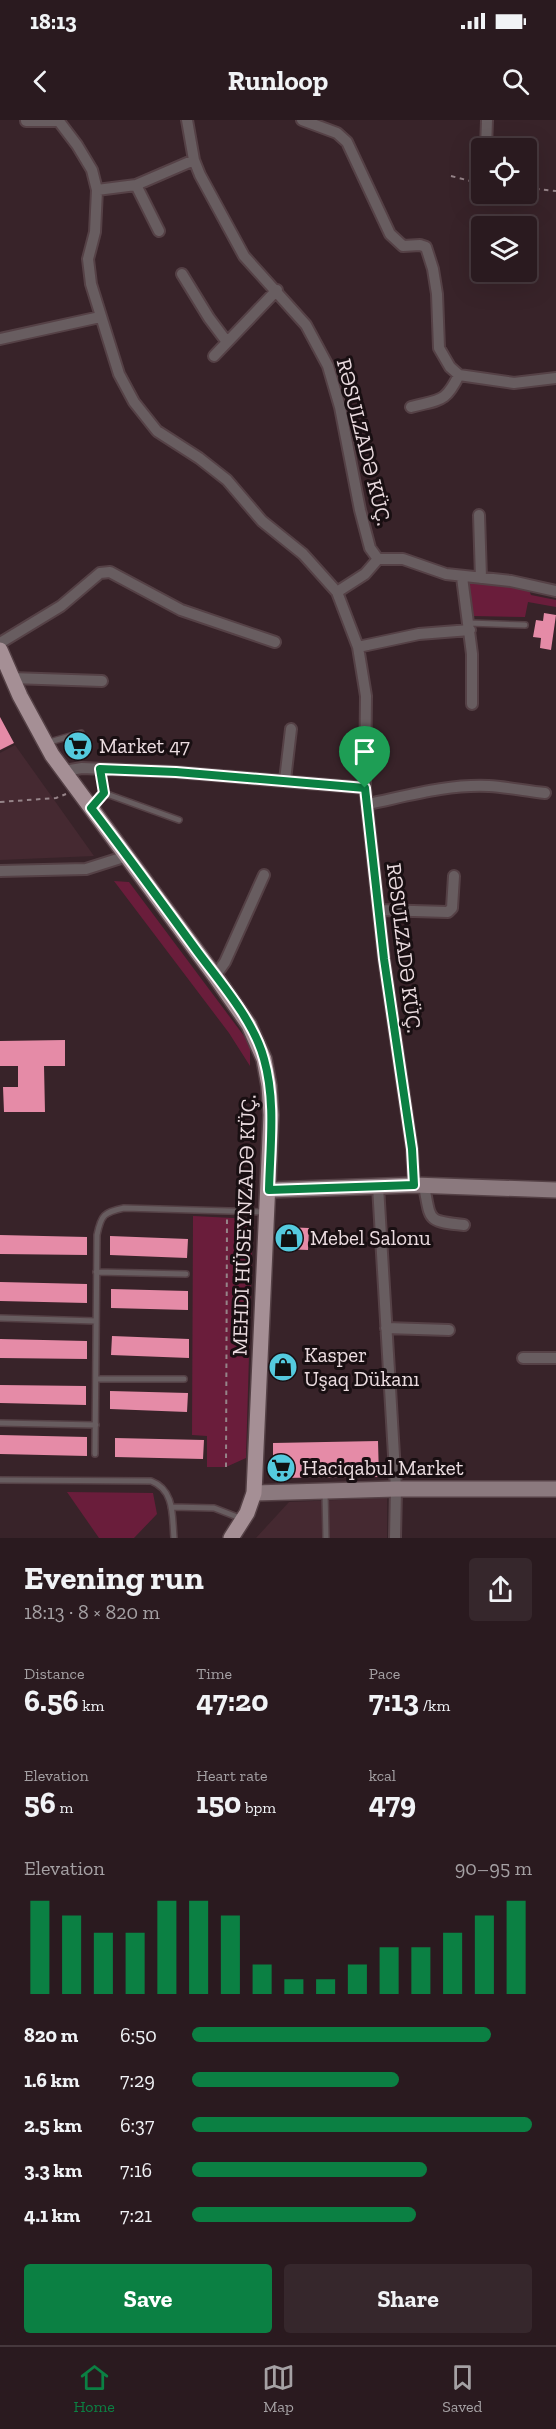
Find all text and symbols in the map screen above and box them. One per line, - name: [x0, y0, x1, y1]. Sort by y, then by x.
- text: 18:13: [30, 8, 77, 35]
- icon: back: [24, 65, 57, 98]
- text: Runloop: [228, 65, 328, 97]
- icon: search: [499, 65, 532, 98]
- map controls: [471, 138, 537, 282]
- button: locate: [471, 138, 537, 204]
- button: layers: [471, 216, 537, 282]
- street label: RƏSULZADƏ KÜÇ.: [332, 356, 397, 528]
- pin: [339, 726, 390, 788]
- supermarket icon: Market 47: [62, 730, 94, 762]
- place label: Market 47: [99, 733, 190, 758]
- icon: arrive: [348, 735, 381, 768]
- street label: RƏSULZADƏ KÜÇ.: [382, 862, 427, 1034]
- street label: MEHDI HÜSEYNZADƏ KÜÇ.: [226, 1094, 261, 1356]
- shop icon: Mebel Salonu: [273, 1222, 305, 1254]
- place label: Mebel Salonu: [310, 1225, 431, 1250]
- place label: Kasper Uşaq Dükanı: [304, 1342, 419, 1391]
- shop icon: Kasper Uşaq Dükanı: [267, 1351, 299, 1383]
- supermarket icon: Haciqabul Market: [265, 1452, 297, 1484]
- place label: Haciqabul Market: [302, 1455, 464, 1480]
- text: Evening run: [24, 1558, 204, 1597]
- button: share: [469, 1558, 532, 1621]
- text: 18:13 · 8 × 820 m: [24, 1600, 160, 1624]
- text: Distance: [24, 1664, 85, 1683]
- text: Time: [196, 1664, 232, 1683]
- text: Pace: [369, 1664, 400, 1683]
- text: 6.56: [24, 1683, 79, 1719]
- text: 47:20: [196, 1683, 269, 1719]
- text: 7:13: [369, 1683, 419, 1719]
- text: km: [79, 1696, 104, 1715]
- text: /km: [419, 1696, 450, 1715]
- text: Elevation: [24, 1766, 89, 1785]
- text: Heart rate: [196, 1766, 267, 1785]
- text: kcal: [369, 1766, 396, 1785]
- text: 56: [24, 1785, 56, 1821]
- text: 150: [196, 1785, 241, 1821]
- text: 479: [369, 1785, 416, 1821]
- text: m: [56, 1798, 73, 1817]
- text: bpm: [241, 1798, 276, 1817]
- text: Elevation: [24, 1856, 105, 1880]
- text: 90–95 m: [455, 1856, 532, 1880]
- text: 820 m: [24, 2023, 78, 2047]
- text: 6:50: [120, 2023, 157, 2047]
- text: 1.6 km: [24, 2068, 79, 2092]
- text: 7:29: [120, 2068, 155, 2092]
- text: 2.5 km: [24, 2113, 82, 2137]
- text: 6:37: [120, 2113, 154, 2137]
- text: 3.3 km: [24, 2158, 82, 2182]
- text: 7:16: [120, 2158, 152, 2182]
- text: 4.1 km: [24, 2203, 80, 2227]
- text: 7:21: [120, 2203, 152, 2227]
- button: Save: [24, 2264, 272, 2333]
- button: Share: [284, 2264, 532, 2333]
- tab: Home: [74, 2361, 115, 2416]
- tab: Map: [262, 2361, 295, 2416]
- tab: Saved: [442, 2361, 482, 2416]

